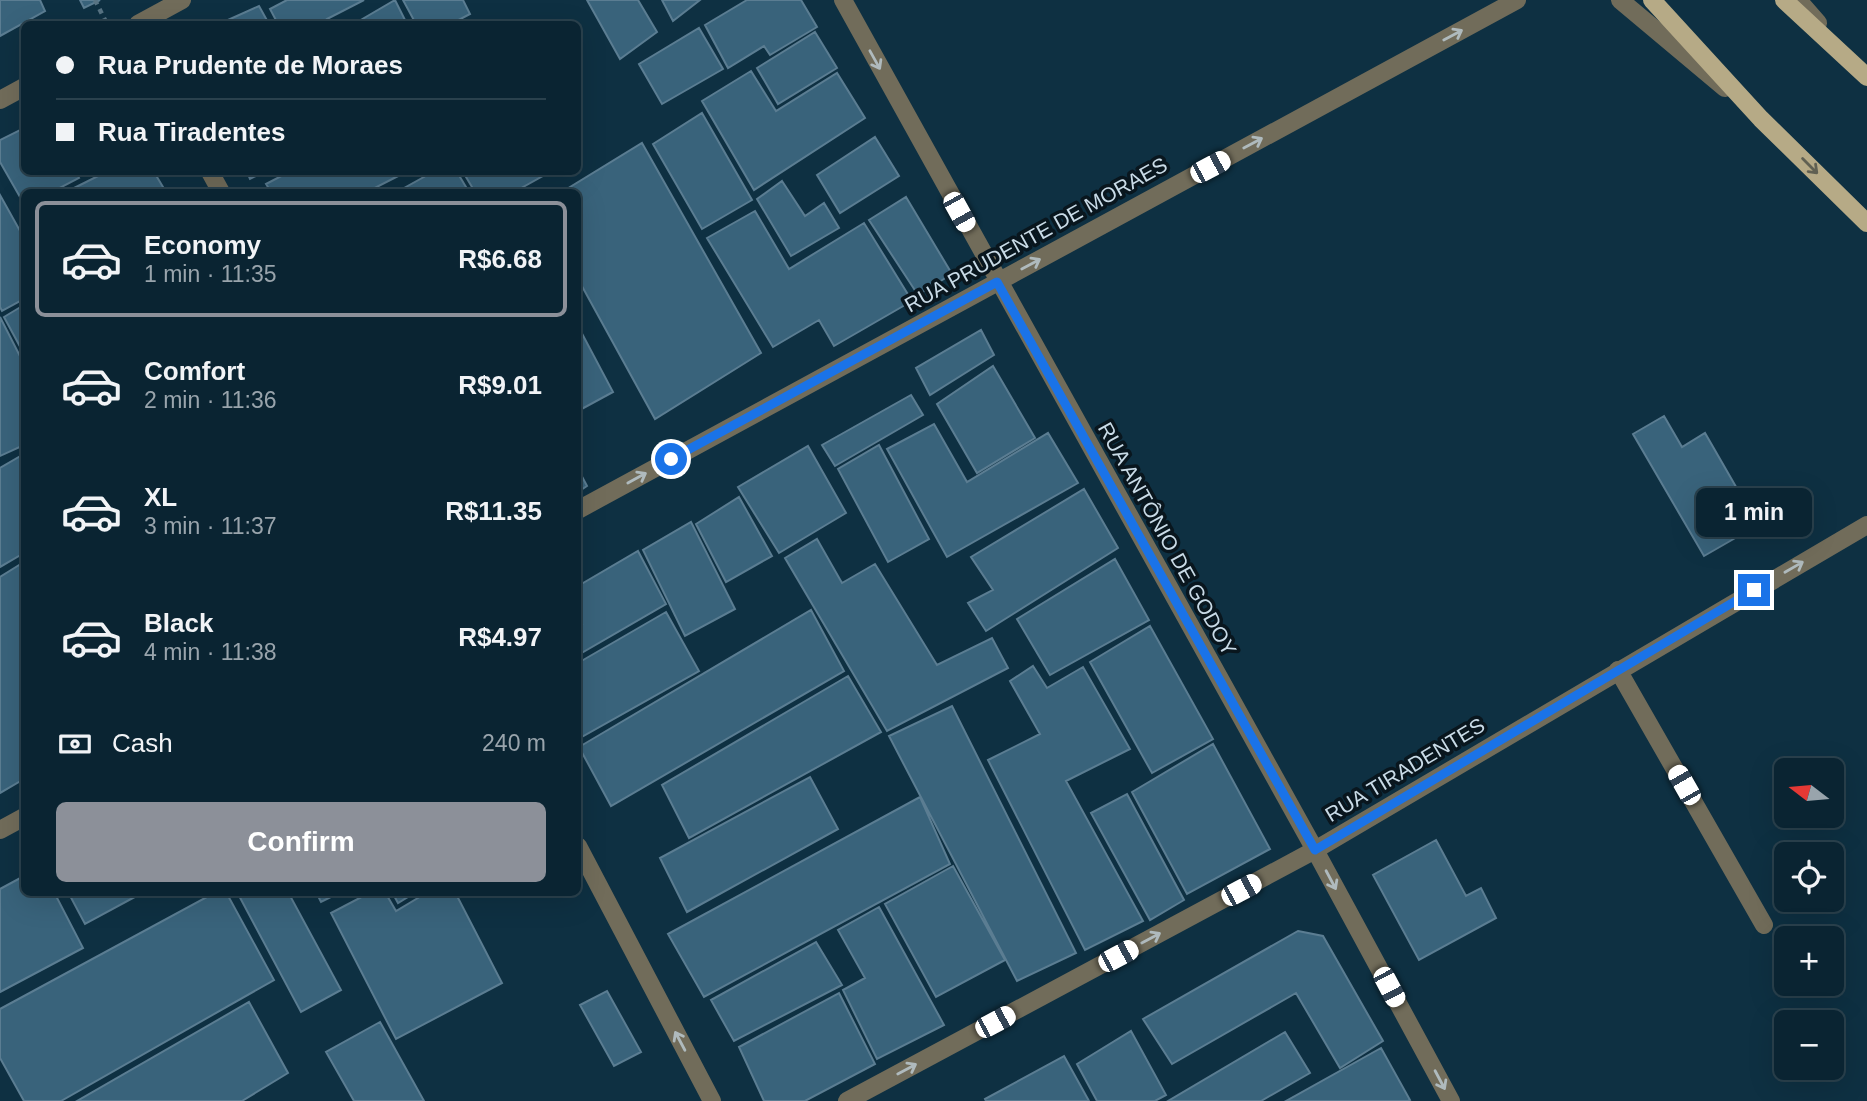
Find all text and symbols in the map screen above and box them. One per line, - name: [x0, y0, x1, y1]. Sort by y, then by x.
- one-way arrow: [1442, 28, 1462, 42]
- one-way arrow: [869, 49, 883, 70]
- text: Rua Prudente de Moraes: [98, 50, 403, 80]
- text: Rua Tiradentes: [98, 117, 285, 147]
- one-way arrow: [1242, 136, 1262, 150]
- car: [1187, 148, 1234, 186]
- street label: RUA PRUDENTE DE MORAES: [901, 153, 1171, 316]
- one-way arrow: [1801, 158, 1818, 175]
- car: [940, 189, 979, 235]
- icon: car: [60, 228, 123, 291]
- text: Economy: [144, 230, 261, 260]
- text: R$6.68: [458, 244, 542, 274]
- one-way arrow: [1020, 257, 1041, 270]
- text: 1 min · 11:35: [144, 261, 277, 287]
- icon: car: [60, 354, 123, 417]
- text: Comfort: [144, 356, 245, 386]
- text: R$9.01: [458, 370, 542, 400]
- text: 2 min · 11:36: [144, 387, 277, 413]
- street label: RUA ANTÔNIO DE GODOY: [1094, 418, 1241, 659]
- route start: [655, 443, 687, 475]
- one-way arrow: [627, 470, 647, 484]
- icon: car: [60, 480, 123, 543]
- text: XL: [144, 482, 177, 512]
- callout: 1 min: [1696, 489, 1812, 538]
- text: R$11.35: [445, 496, 542, 526]
- text: 1 min: [1724, 499, 1784, 525]
- text: 3 min · 11:37: [144, 513, 277, 539]
- one-way arrow: [1783, 560, 1803, 574]
- route end: [1738, 574, 1770, 606]
- icon: car: [60, 606, 123, 669]
- text: Black: [144, 608, 213, 638]
- text: R$4.97: [458, 622, 542, 652]
- text: 4 min · 11:38: [144, 639, 277, 665]
- street label: RUA TIRADENTES: [1321, 713, 1489, 826]
- icon: cash: [56, 725, 94, 763]
- text: Cash: [112, 728, 173, 758]
- text: 240 m: [482, 730, 546, 756]
- north arrow: [1774, 758, 1844, 828]
- map controls: [1774, 758, 1844, 1080]
- car: [1665, 762, 1704, 808]
- button: Confirm: [56, 802, 546, 882]
- button: locate: [1774, 842, 1844, 912]
- one-way arrow: [1324, 869, 1338, 889]
- car: [1218, 871, 1265, 909]
- button: +: [1774, 926, 1844, 996]
- one-way arrow: [1140, 931, 1161, 944]
- car: [1095, 937, 1142, 975]
- car: [1370, 964, 1409, 1010]
- car: [972, 1003, 1019, 1041]
- button: −: [1774, 1010, 1844, 1080]
- one-way arrow: [673, 1031, 687, 1051]
- one-way arrow: [897, 1062, 917, 1076]
- one-way arrow: [1433, 1069, 1447, 1089]

